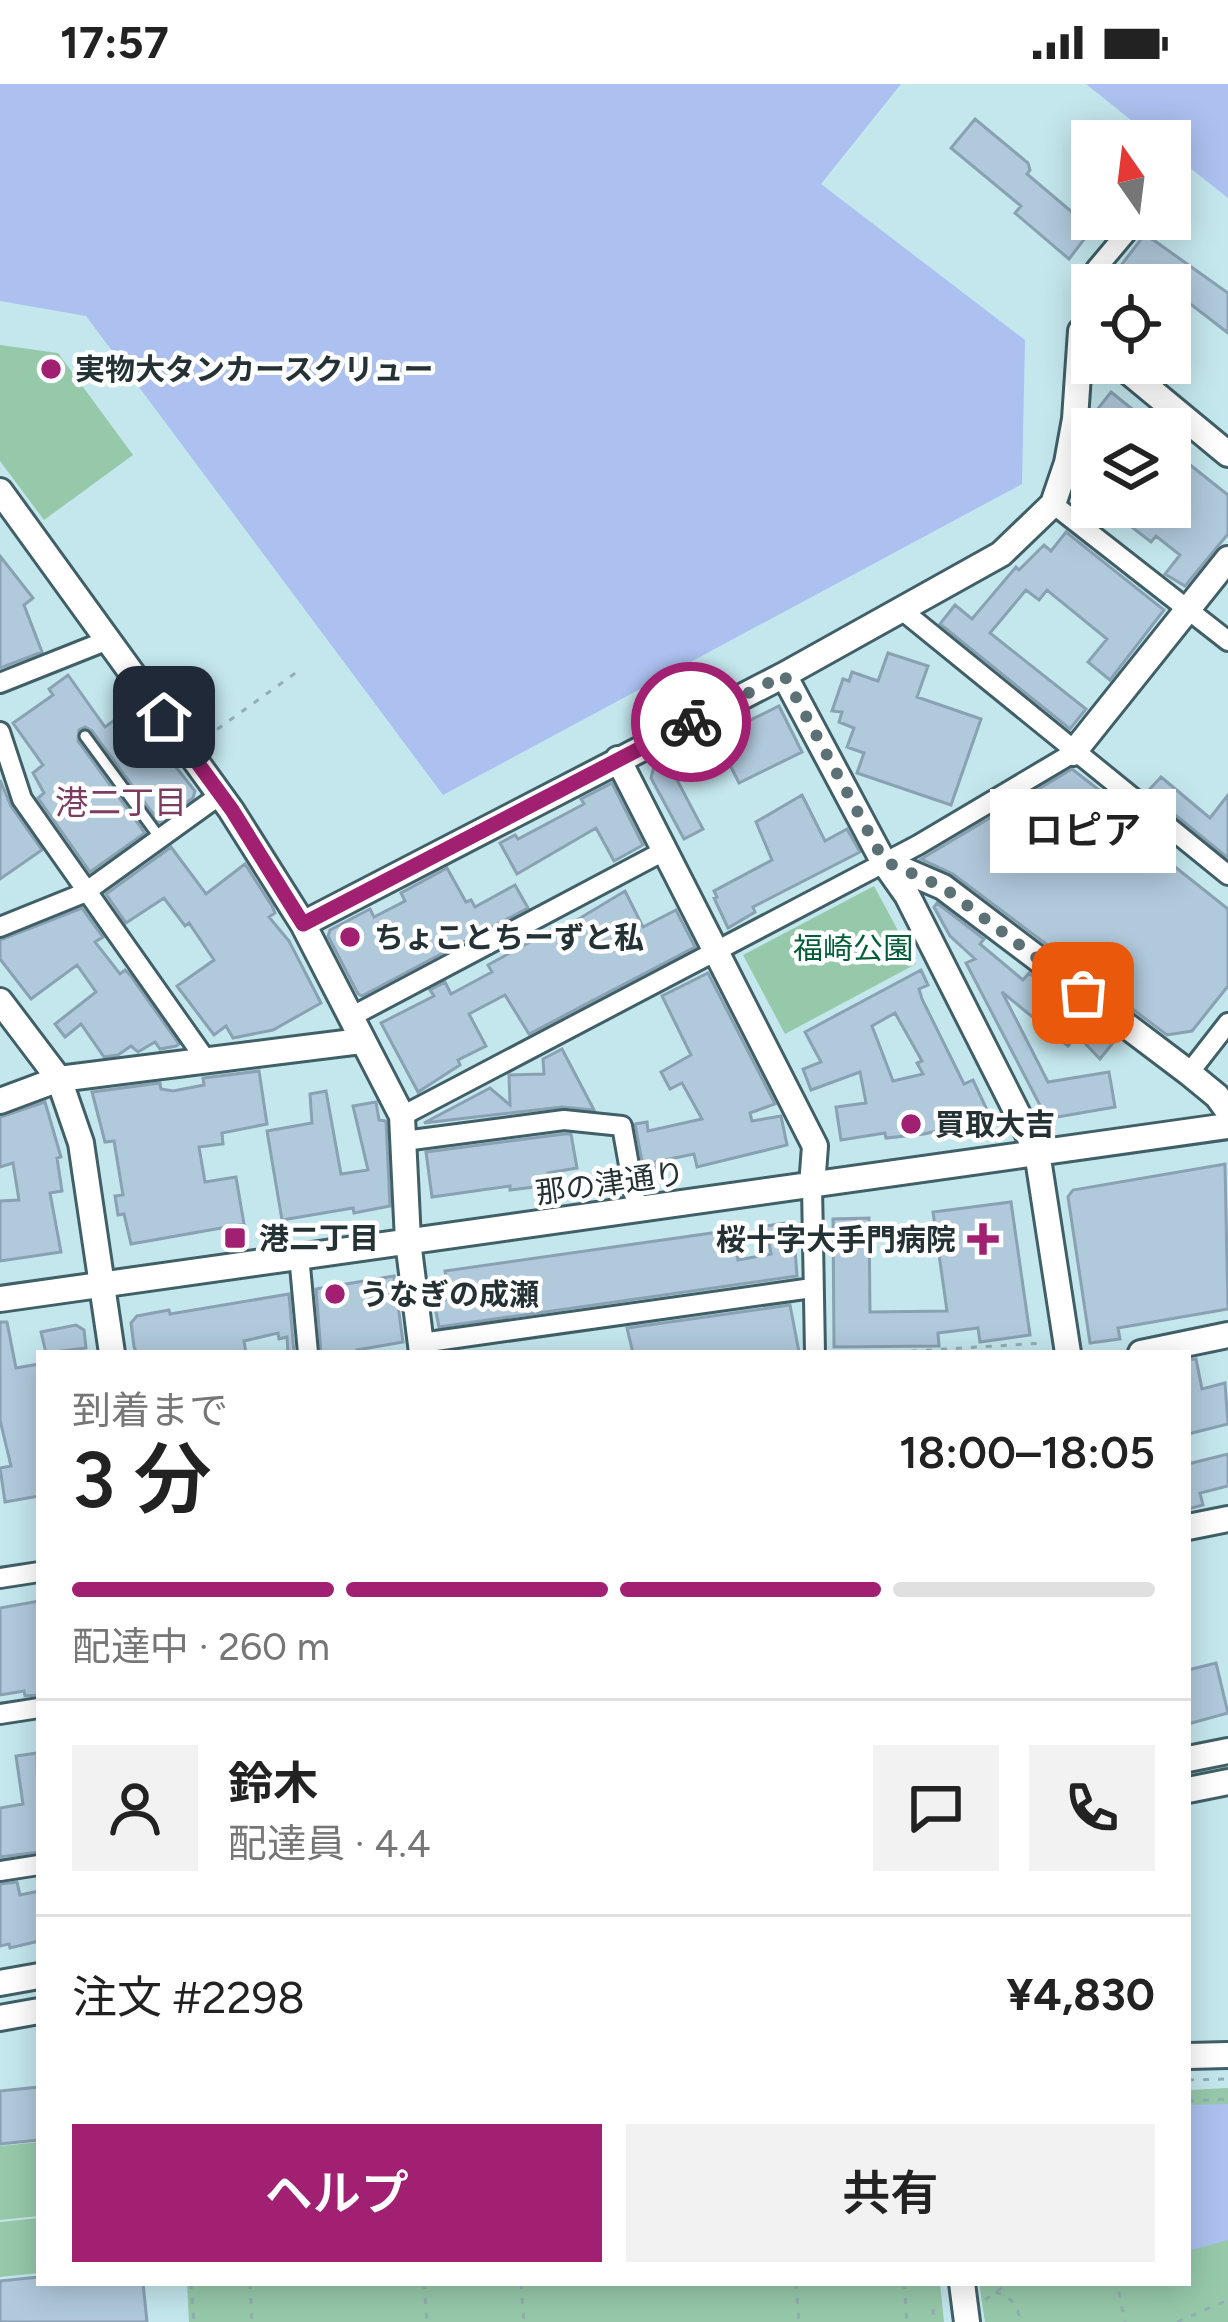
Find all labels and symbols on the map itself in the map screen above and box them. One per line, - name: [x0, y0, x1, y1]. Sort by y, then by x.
- north arrow: [1071, 120, 1191, 240]
- place label: 実物大タンカースクリュー: [75, 351, 434, 388]
- marker: 実物大タンカースクリュー: [38, 356, 64, 382]
- courier: [631, 662, 751, 782]
- pin: [113, 666, 215, 768]
- district label: 港二丁目: [55, 783, 187, 822]
- callout: ロピア: [990, 789, 1176, 873]
- place label: ちょことちーずと私: [374, 919, 644, 956]
- marker: ちょことちーずと私: [337, 924, 363, 950]
- park label: 福崎公園: [793, 930, 913, 967]
- pin: [1032, 942, 1134, 1044]
- place label: 買取大吉: [935, 1106, 1055, 1143]
- marker: 買取大吉: [898, 1111, 924, 1137]
- street label: 那の津通り: [533, 1154, 687, 1212]
- place label: 港二丁目: [259, 1220, 379, 1257]
- place label: 桜十字大手門病院: [716, 1221, 956, 1258]
- marker: 桜十字大手門病院: [967, 1223, 999, 1255]
- marker: 港二丁目: [222, 1225, 248, 1251]
- place label: うなぎの成瀬: [359, 1276, 539, 1313]
- marker: うなぎの成瀬: [322, 1281, 348, 1307]

